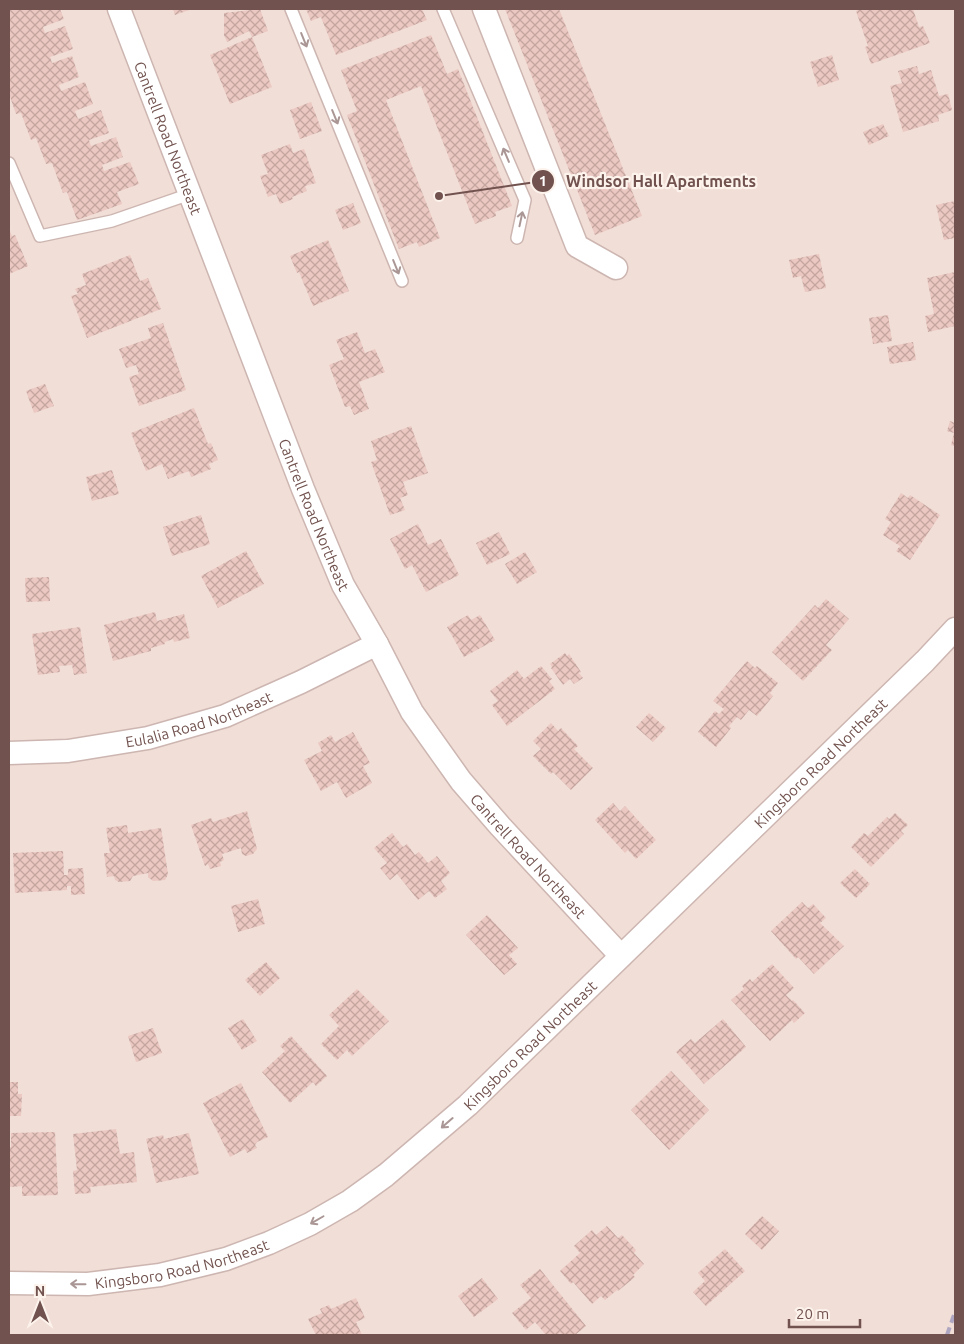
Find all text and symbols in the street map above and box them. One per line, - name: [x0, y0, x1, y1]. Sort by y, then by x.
- one-way arrow: [299, 32, 309, 47]
- street label: Cantrell Road Northeast: [131, 59, 206, 217]
- one-way arrow: [330, 109, 340, 124]
- one-way arrow: [500, 148, 510, 163]
- callout: Windsor Hall Apartments: [531, 166, 766, 197]
- text: 1: [539, 172, 547, 189]
- text: Windsor Hall Apartments: [566, 172, 756, 190]
- one-way arrow: [517, 211, 526, 227]
- one-way arrow: [392, 259, 402, 274]
- street label: Cantrell Road Northeast: [276, 436, 353, 594]
- street label: Eulalia Road Northeast: [124, 688, 275, 750]
- street label: Kingsboro Road Northeast: [750, 694, 890, 831]
- street label: Cantrell Road Northeast: [467, 790, 590, 922]
- street label: Kingsboro Road Northeast: [460, 977, 600, 1113]
- one-way arrow: [440, 1117, 453, 1129]
- one-way arrow: [309, 1215, 324, 1225]
- street label: Kingsboro Road Northeast: [94, 1235, 271, 1292]
- north arrow: [15, 1279, 65, 1329]
- one-way arrow: [70, 1279, 86, 1289]
- text: N: [35, 1283, 45, 1299]
- scale bar: [789, 1296, 860, 1328]
- text: 20 m: [796, 1305, 829, 1322]

